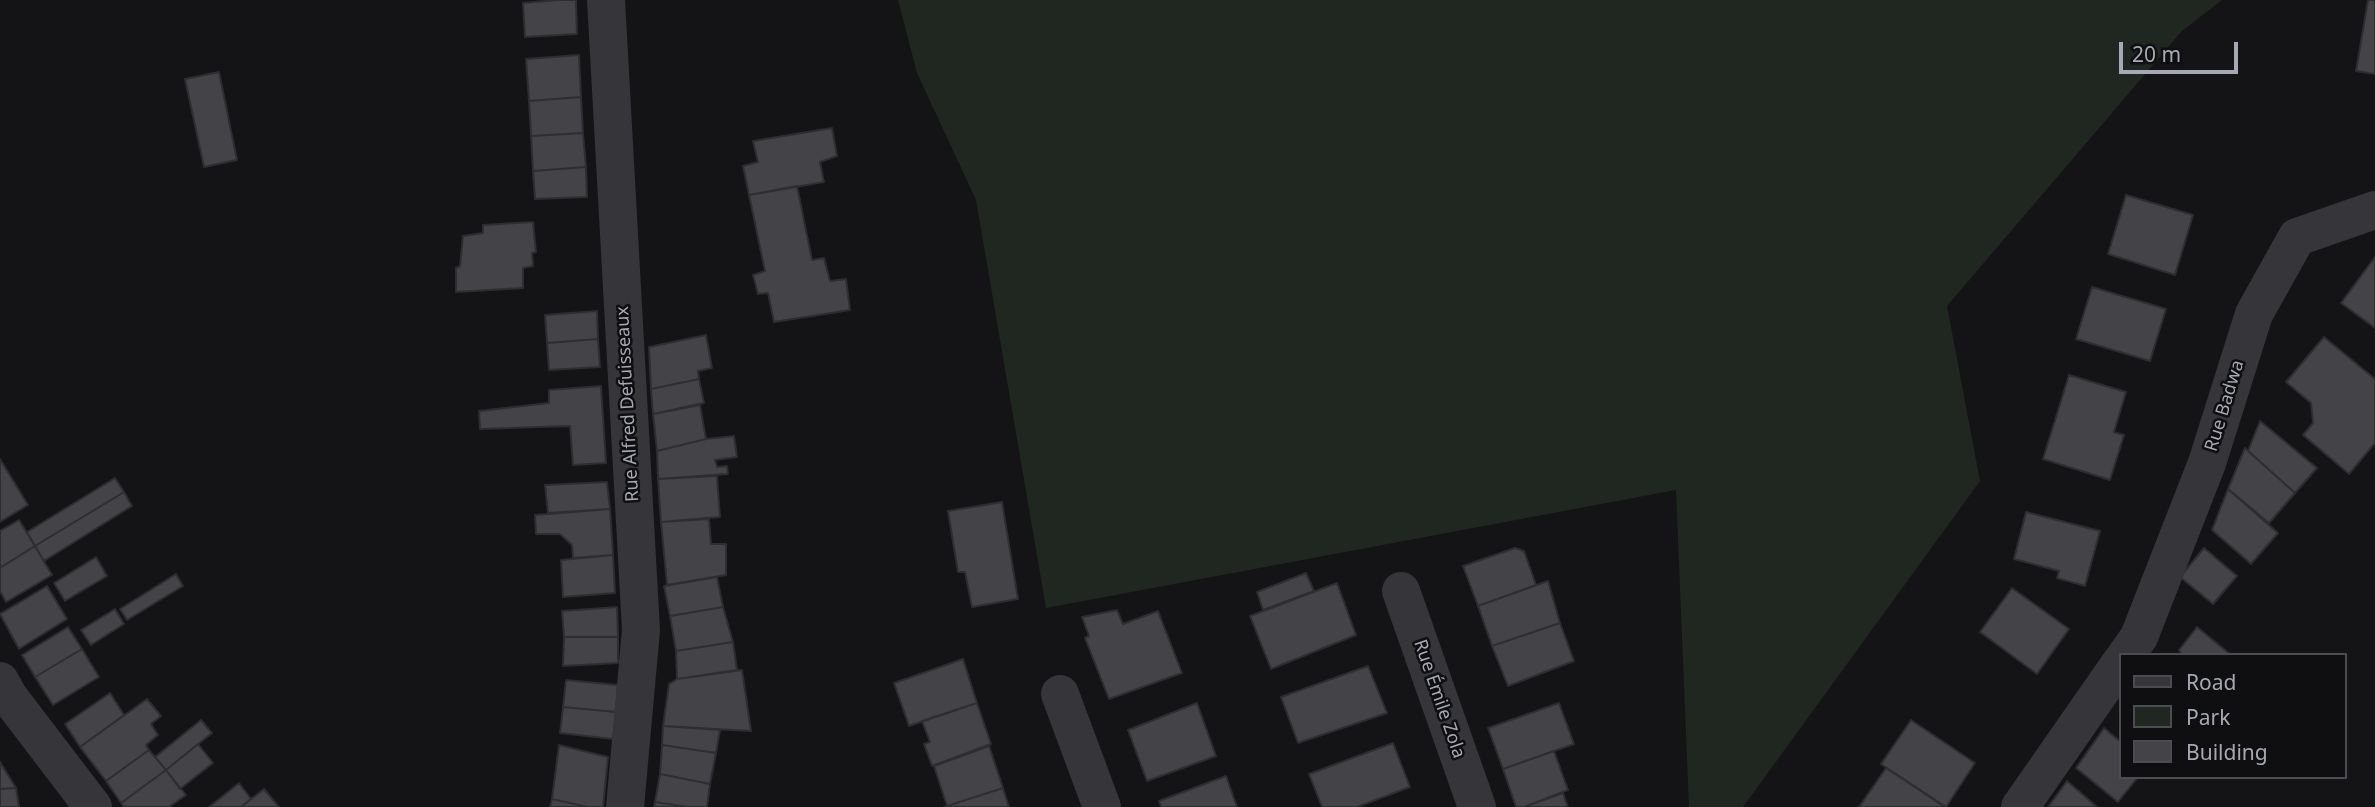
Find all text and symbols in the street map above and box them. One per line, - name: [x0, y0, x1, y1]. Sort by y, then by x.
- scale bar: [2123, 28, 2242, 72]
- text: 20 m: [2132, 40, 2181, 68]
- street label: Rue Alfred Defuisseaux: [612, 306, 644, 502]
- street label: Rue Badwa: [2201, 358, 2249, 454]
- street label: Rue Émile Zola: [1409, 637, 1469, 761]
- legend: [2120, 653, 2347, 779]
- text: Road: [2186, 668, 2236, 696]
- text: Park: [2186, 703, 2230, 731]
- text: Building: [2186, 738, 2268, 766]

